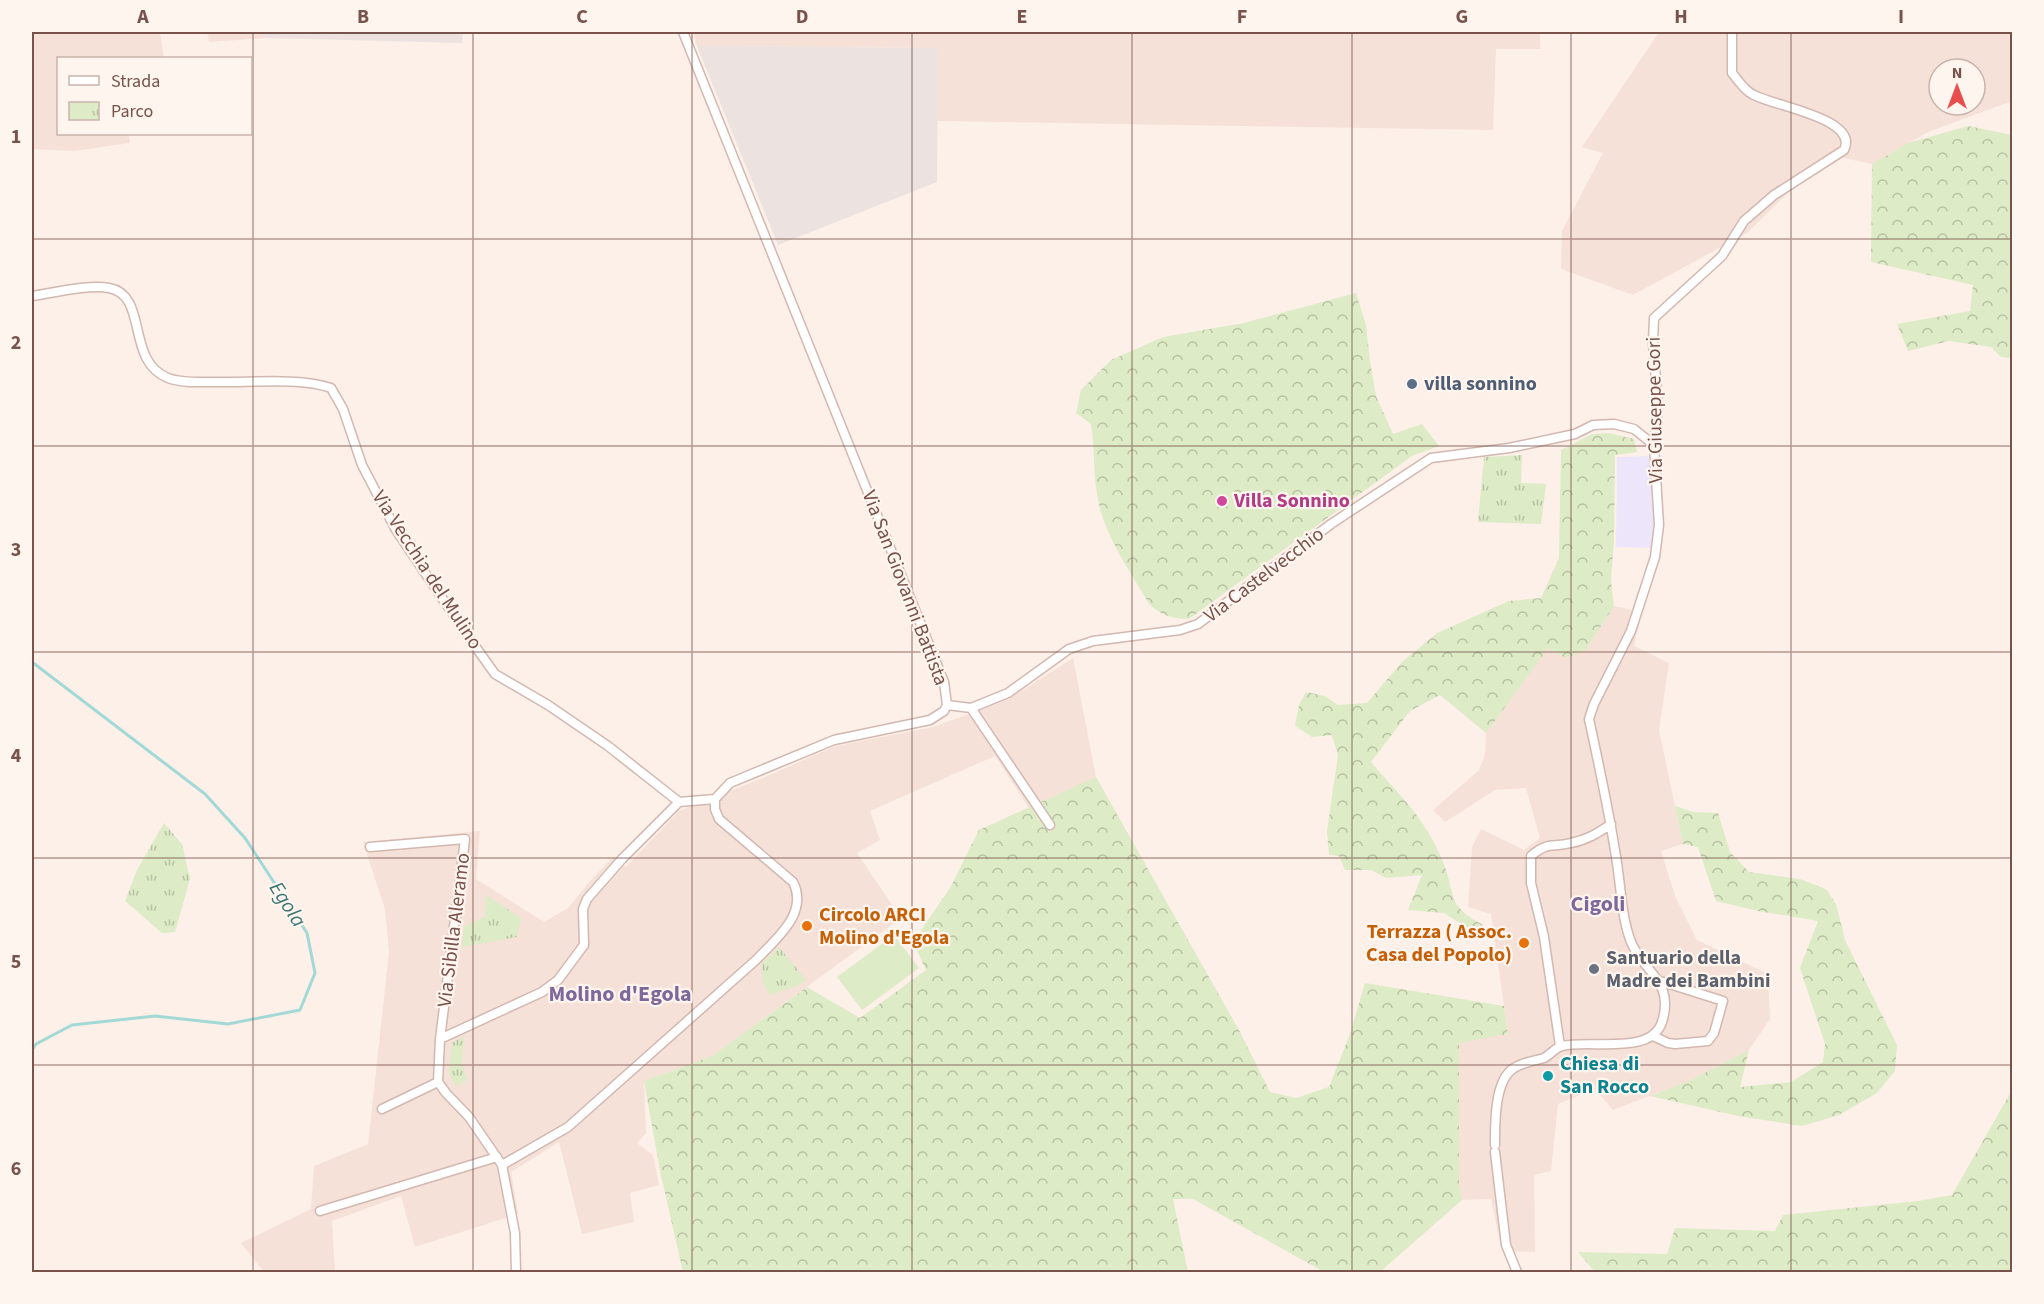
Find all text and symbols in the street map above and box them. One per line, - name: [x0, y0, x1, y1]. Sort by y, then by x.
- text: A: [136, 3, 149, 31]
- text: B: [357, 3, 369, 31]
- text: C: [576, 3, 588, 31]
- text: D: [796, 3, 808, 31]
- text: E: [1017, 3, 1027, 31]
- text: F: [1237, 3, 1247, 31]
- text: G: [1456, 3, 1468, 31]
- text: H: [1674, 3, 1688, 31]
- text: I: [1898, 3, 1904, 31]
- legend: [57, 57, 252, 135]
- north arrow: [1927, 57, 1987, 117]
- text: N: [1952, 62, 1962, 84]
- text: Strada: [111, 69, 160, 94]
- text: Parco: [111, 99, 153, 124]
- text: 1: [11, 123, 21, 151]
- text: 2: [11, 329, 21, 357]
- street label: Via Giuseppe Gori: [1640, 336, 1670, 484]
- place label: villa sonnino: [1424, 370, 1537, 398]
- marker: villa sonnino: [1405, 377, 1419, 391]
- street label: Via Vecchia del Mulino: [365, 485, 489, 655]
- street label: Via San Giovanni Battista: [855, 486, 955, 690]
- place label: Villa Sonnino: [1233, 487, 1350, 515]
- marker: Villa Sonnino: [1215, 494, 1229, 508]
- street label: Via Castelvecchio: [1198, 521, 1330, 629]
- text: 3: [11, 536, 21, 564]
- text: 4: [11, 742, 22, 770]
- street label: Via Sibilla Aleramo: [431, 851, 477, 1009]
- water label: Egola: [262, 875, 314, 933]
- district label: Cigoli: [1571, 888, 1625, 920]
- place label: Circolo ARCI Molino d'Egola: [819, 901, 949, 952]
- place label: Terrazza ( Assoc. Casa del Popolo): [1366, 918, 1512, 969]
- marker: Circolo ARCI Molino d'Egola: [800, 919, 814, 933]
- marker: Terrazza ( Assoc. Casa del Popolo): [1517, 936, 1531, 950]
- place label: Santuario della Madre dei Bambini: [1606, 944, 1770, 995]
- text: 5: [11, 948, 21, 976]
- marker: Santuario della Madre dei Bambini: [1587, 962, 1601, 976]
- district label: Molino d'Egola: [548, 978, 692, 1010]
- place label: Chiesa di San Rocco: [1560, 1050, 1649, 1101]
- marker: Chiesa di San Rocco: [1541, 1069, 1555, 1083]
- text: 6: [11, 1155, 21, 1183]

